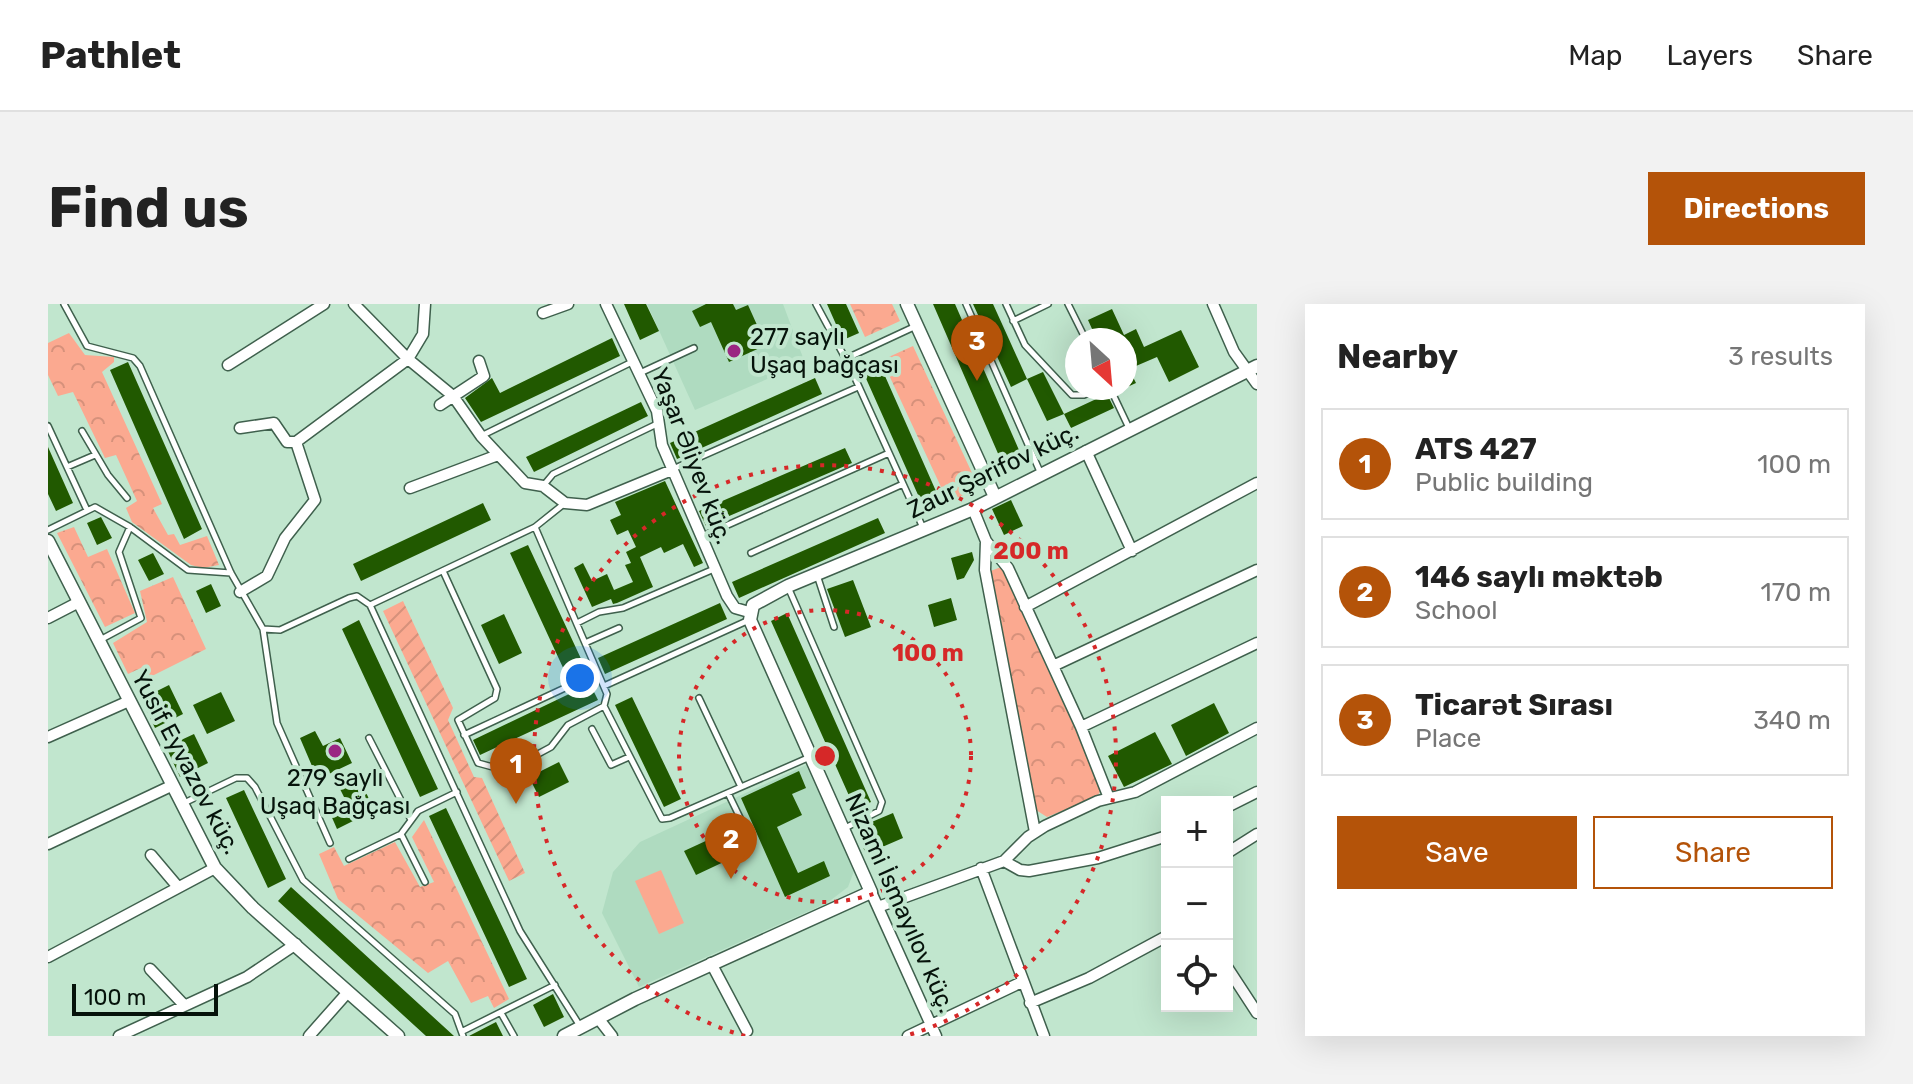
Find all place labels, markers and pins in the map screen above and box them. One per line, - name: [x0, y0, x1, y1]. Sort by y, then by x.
- pin: 3: [951, 315, 1003, 381]
- place label: 277 saylı Uşaq bağçası: [750, 323, 899, 379]
- marker: 277 saylı Uşaq bağçası: [725, 342, 743, 360]
- pin: 1: [490, 738, 542, 804]
- marker: 279 saylı Uşaq Bağçası: [326, 742, 344, 760]
- centre of rings: [811, 742, 839, 770]
- place label: 279 saylı Uşaq Bağçası: [260, 764, 410, 820]
- pin: 2: [705, 813, 757, 879]

